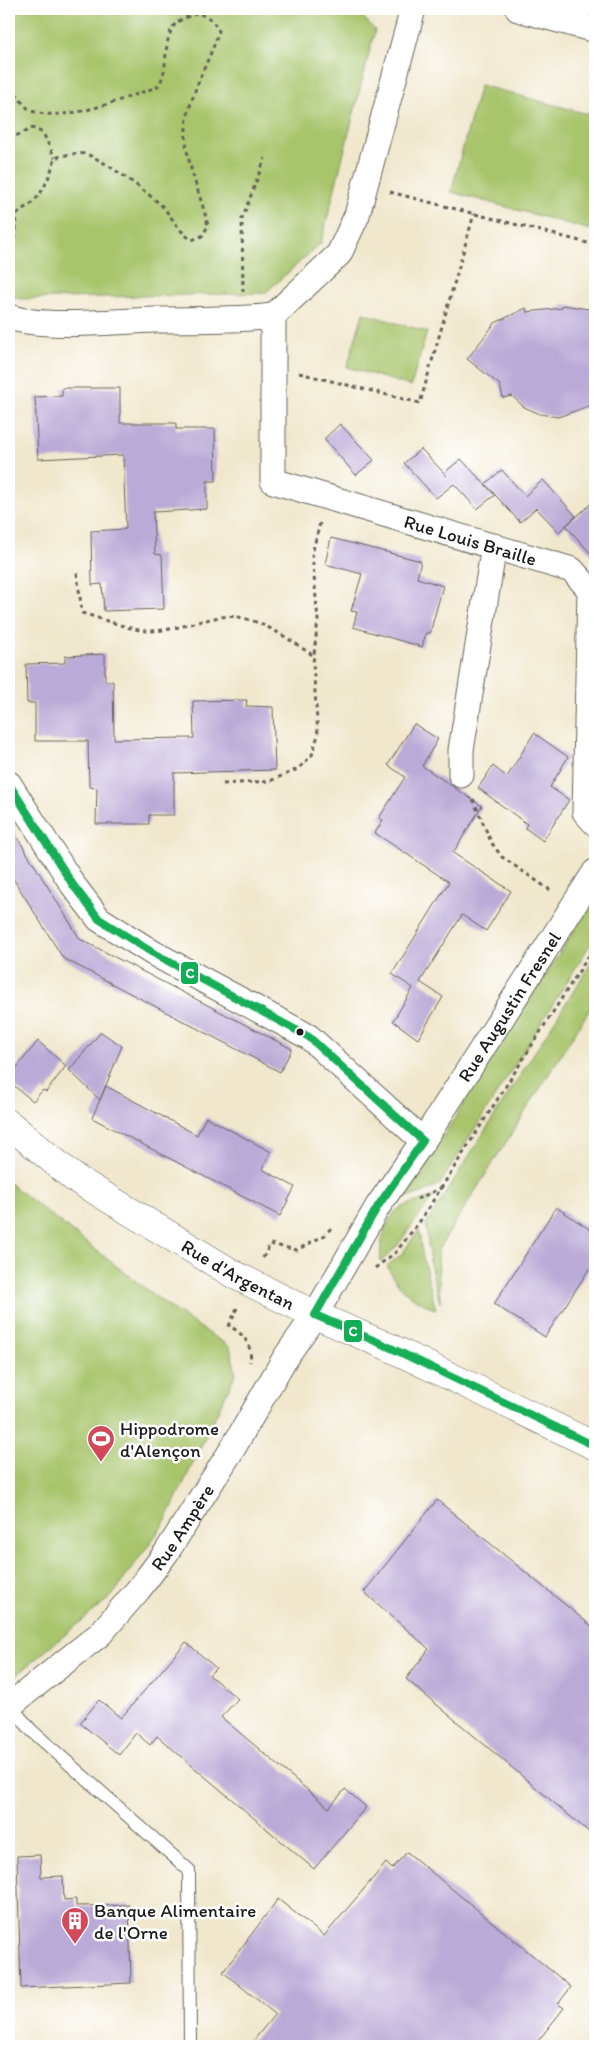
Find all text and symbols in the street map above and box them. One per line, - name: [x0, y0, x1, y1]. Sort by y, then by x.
- street label: Rue Louis Braille: [402, 509, 539, 570]
- street label: Rue Augustin Fresnel: [452, 927, 566, 1086]
- line badge: C: [180, 961, 199, 985]
- text: C: [185, 965, 195, 982]
- unlabelled marker: [295, 1027, 305, 1037]
- street label: Rue d'Argentan: [178, 1234, 299, 1315]
- line badge: C: [343, 1319, 363, 1343]
- text: C: [348, 1323, 358, 1340]
- place label: Hippodrome d'Alençon: [120, 1417, 219, 1462]
- sports icon: Hippodrome d'Alençon: [86, 1424, 116, 1463]
- street label: Rue Ampère: [145, 1480, 219, 1575]
- place label: Banque Alimentaire de l'Orne: [94, 1899, 256, 1944]
- building icon: Banque Alimentaire de l'Orne: [60, 1906, 90, 1945]

